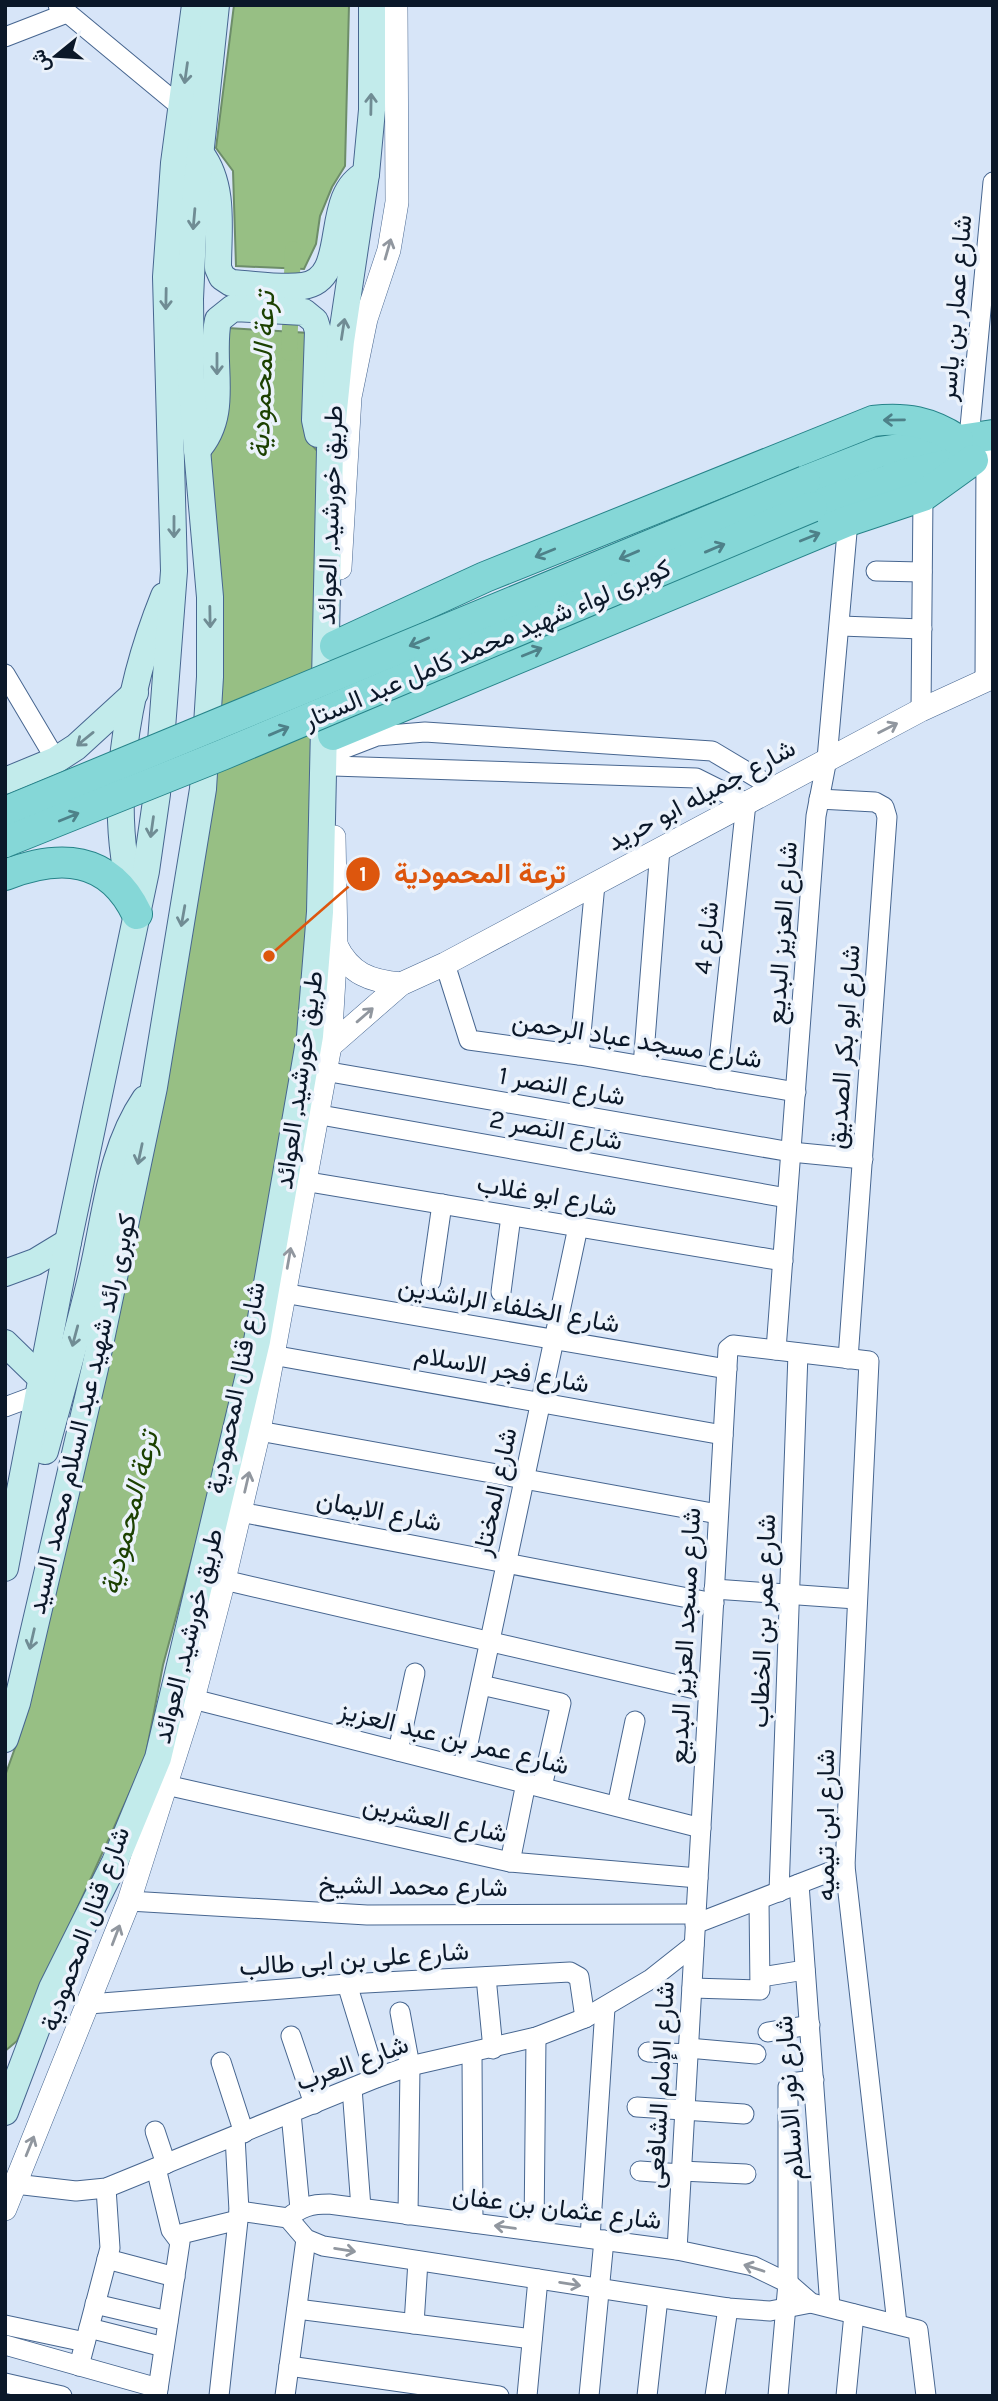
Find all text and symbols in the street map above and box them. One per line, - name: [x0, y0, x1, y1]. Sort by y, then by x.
- north arrow: [21, 21, 91, 91]
- text: ش: [27, 47, 55, 75]
- one-way arrow: [179, 61, 192, 84]
- one-way arrow: [365, 93, 378, 116]
- one-way arrow: [187, 207, 200, 230]
- street label: شارع عمار بن ياسر: [931, 214, 981, 404]
- one-way arrow: [383, 238, 396, 260]
- water label: ترعة المحمودية: [243, 287, 283, 459]
- one-way arrow: [159, 288, 173, 311]
- one-way arrow: [337, 318, 350, 341]
- one-way arrow: [210, 352, 223, 375]
- street label: طريق خورشيد, العوائد: [311, 404, 349, 626]
- one-way arrow: [883, 413, 906, 427]
- one-way arrow: [167, 515, 181, 538]
- one-way arrow: [799, 530, 821, 543]
- one-way arrow: [704, 541, 725, 554]
- one-way arrow: [535, 547, 557, 560]
- one-way arrow: [618, 549, 640, 562]
- street label: كوبرى لواء شهيد محمد كامل عبد الستار: [298, 552, 675, 736]
- one-way arrow: [204, 605, 217, 628]
- one-way arrow: [408, 637, 430, 650]
- one-way arrow: [521, 645, 542, 658]
- one-way arrow: [877, 720, 898, 734]
- one-way arrow: [268, 724, 290, 737]
- one-way arrow: [77, 731, 95, 747]
- street label: شارع جميله ابو حريد: [601, 732, 801, 860]
- one-way arrow: [57, 809, 79, 822]
- one-way arrow: [145, 815, 158, 837]
- street label: شارع العزيز البديع: [760, 840, 806, 1026]
- callout: ترعة المحمودية: [345, 849, 580, 898]
- text: ترعة المحمودية: [394, 857, 566, 891]
- text: 1: [359, 862, 367, 886]
- street label: شارع 4: [687, 900, 727, 976]
- one-way arrow: [176, 904, 189, 927]
- street label: شارع ابو بكر الصديق: [821, 944, 869, 1150]
- street label: طريق خورشيد, العوائد: [268, 969, 330, 1191]
- street label: شارع مسجد عباد الرحمن: [510, 1005, 764, 1077]
- one-way arrow: [356, 1007, 374, 1023]
- street label: شارع النصر 1: [496, 1060, 628, 1114]
- street label: شارع النصر 2: [487, 1103, 625, 1159]
- one-way arrow: [133, 1142, 147, 1165]
- street label: شارع ابو غلاب: [474, 1167, 620, 1225]
- street label: كوبرى رائد شهيد عبد السلام محمد السيد: [21, 1211, 144, 1617]
- one-way arrow: [283, 1247, 296, 1270]
- street label: شارع الخلفاء الراشدين: [396, 1270, 622, 1342]
- street label: شارع قنال المحمودية: [200, 1279, 274, 1497]
- one-way arrow: [68, 1325, 81, 1347]
- street label: شارع فجر الاسلام: [412, 1338, 592, 1402]
- water label: ترعة المحمودية: [93, 1425, 167, 1598]
- street label: شارع المختار: [466, 1425, 526, 1560]
- one-way arrow: [241, 1471, 254, 1494]
- street label: شارع الايمان: [313, 1484, 444, 1540]
- street label: شارع مسجد العزيز البديع: [663, 1507, 709, 1765]
- street label: شارع عمر بن الخطاب: [744, 1513, 784, 1729]
- street label: طريق خورشيد, العوائد: [146, 1525, 230, 1747]
- one-way arrow: [25, 1627, 38, 1650]
- street label: شارع عمر بن عبد العزيز: [334, 1694, 572, 1784]
- street label: شارع ابن تيميه: [810, 1749, 843, 1901]
- street label: شارع العشرين: [360, 1789, 510, 1851]
- street label: شارع قنال المحمودية: [34, 1823, 138, 2036]
- street label: شارع محمد الشيخ: [318, 1869, 508, 1905]
- one-way arrow: [110, 1925, 123, 1946]
- street label: شارع على بن ابى طالب: [238, 1935, 470, 1984]
- street label: شارع الإمام الشافعى: [639, 1981, 683, 2190]
- street label: شارع نور الاسلام: [768, 2014, 812, 2181]
- street label: شارع العرب: [291, 2028, 413, 2100]
- one-way arrow: [25, 2136, 38, 2157]
- street label: شارع عثمان بن عفان: [450, 2180, 663, 2238]
- one-way arrow: [494, 2221, 517, 2234]
- one-way arrow: [333, 2243, 356, 2256]
- one-way arrow: [743, 2260, 765, 2273]
- one-way arrow: [558, 2278, 580, 2291]

